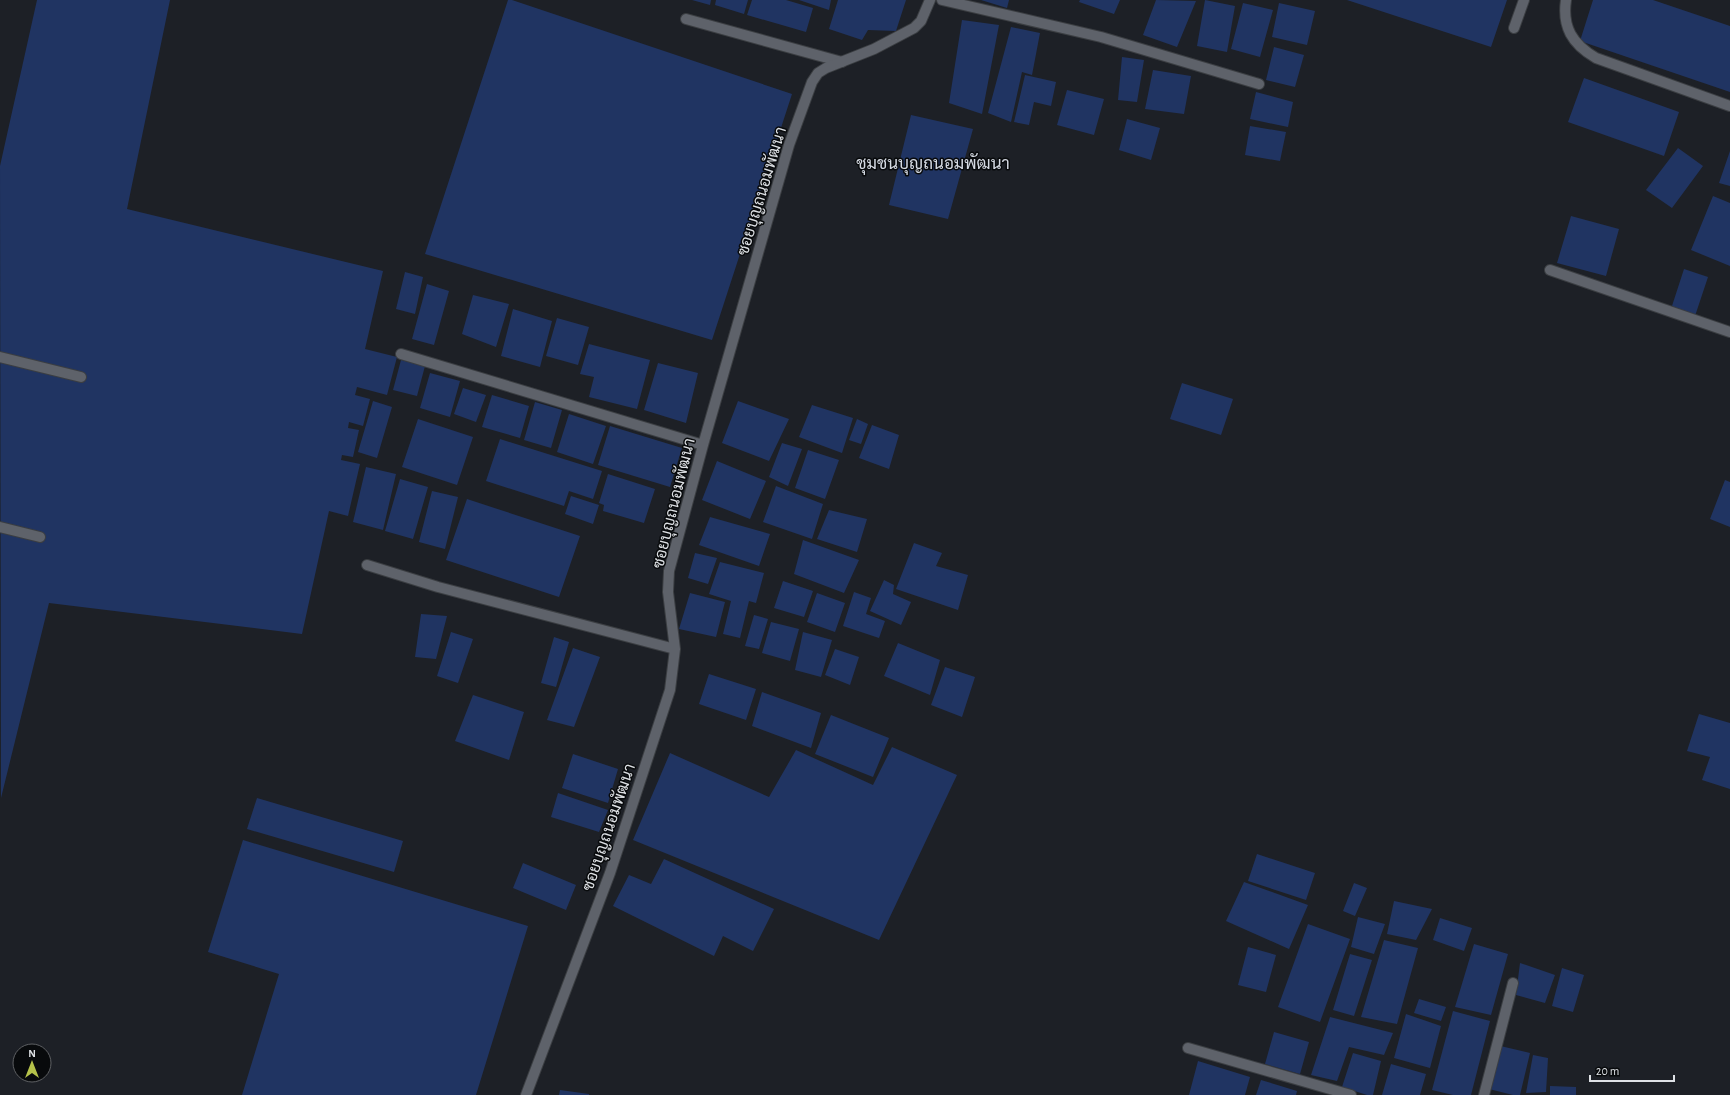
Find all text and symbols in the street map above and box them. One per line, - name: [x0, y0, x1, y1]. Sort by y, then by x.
- street label: ซอยบุญถนอมพัฒนา: [732, 124, 792, 258]
- district label: ชุมชนบุญถนอมพัฒนา: [856, 153, 1010, 175]
- street label: ซอยบุญถนอมพัฒนา: [647, 436, 701, 571]
- street label: ซอยบุญถนอมพัฒนา: [577, 761, 641, 894]
- north arrow: [12, 1043, 52, 1083]
- text: N: [28, 1048, 36, 1059]
- scale bar: [1590, 1057, 1674, 1083]
- text: 20 m: [1596, 1065, 1619, 1077]

